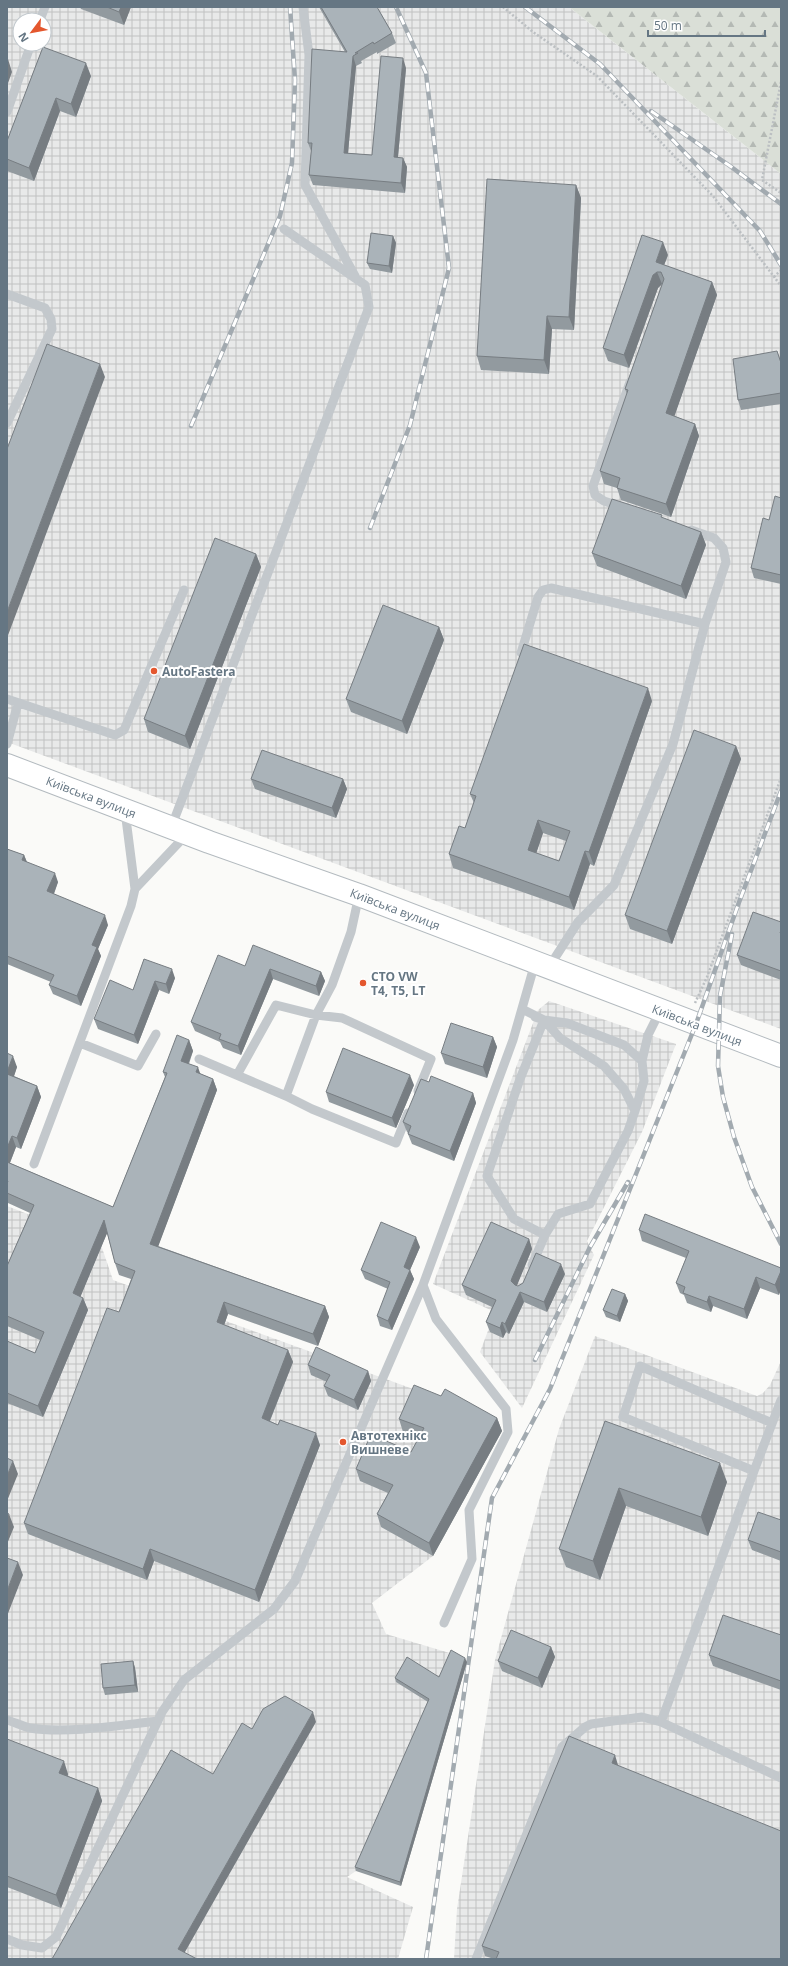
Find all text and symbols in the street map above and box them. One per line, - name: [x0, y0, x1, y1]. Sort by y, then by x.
- north arrow: [12, 12, 52, 52]
- scale bar: [648, 12, 765, 38]
- text: 50 m: [654, 17, 682, 34]
- text: N: [14, 30, 32, 45]
- place label: AutoFastera: [162, 663, 236, 680]
- marker: AutoFastera: [149, 666, 159, 676]
- street label: Київська вулиця: [43, 772, 139, 822]
- street label: Київська вулиця: [347, 884, 443, 934]
- place label: СТО VW T4, T5, LT: [371, 968, 425, 999]
- marker: СТО VW T4, T5, LT: [358, 978, 368, 988]
- street label: Київська вулиця: [649, 1000, 745, 1050]
- place label: Автотехнікс Вишневе: [351, 1427, 427, 1458]
- marker: Автотехнікс Вишневе: [338, 1437, 348, 1447]

